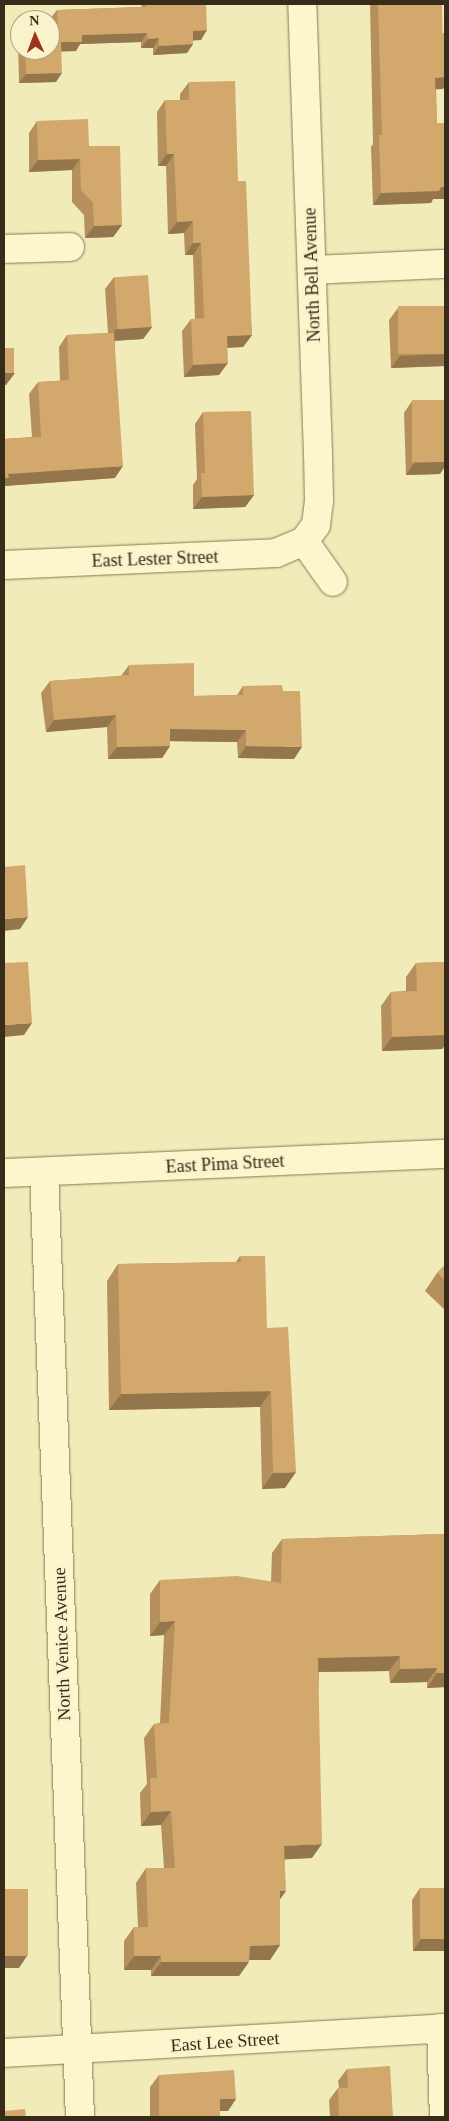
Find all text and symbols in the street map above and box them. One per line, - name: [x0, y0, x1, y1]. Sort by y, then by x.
- north arrow: [10, 10, 60, 60]
- text: N: [29, 13, 40, 28]
- street label: North Bell Avenue: [299, 207, 325, 343]
- street label: East Lester Street: [91, 546, 219, 572]
- street label: East Pima Street: [165, 1150, 285, 1178]
- street label: North Venice Avenue: [49, 1566, 75, 1722]
- street label: East Lee Street: [170, 2027, 280, 2057]

